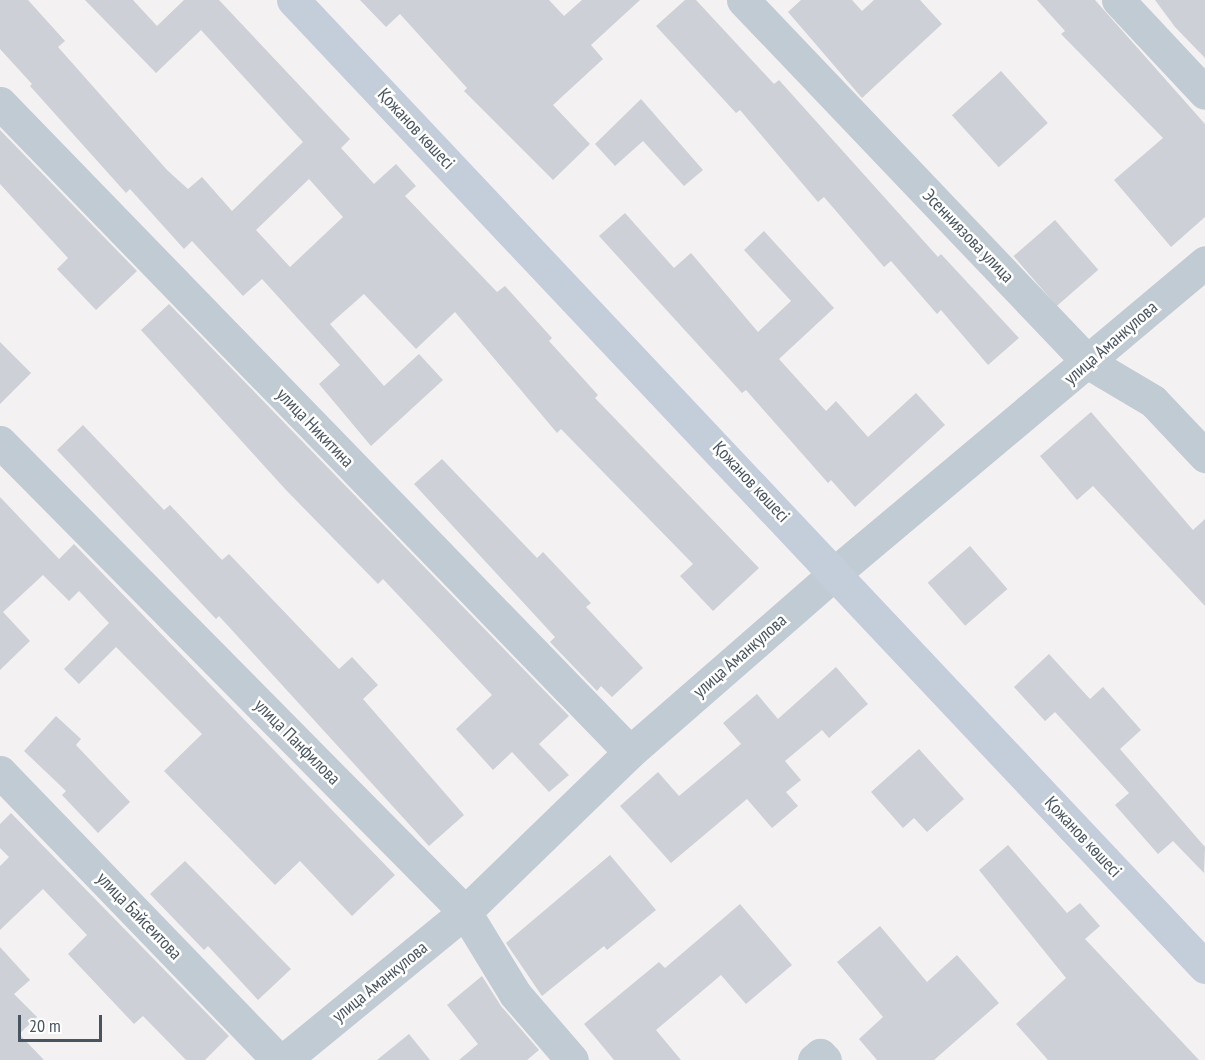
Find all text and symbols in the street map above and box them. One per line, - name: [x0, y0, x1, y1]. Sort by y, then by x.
- street label: Қожанов көшесі: [373, 84, 459, 174]
- street label: Эсенниязова улица: [918, 185, 1018, 287]
- street label: улица Аманкулова: [1060, 297, 1162, 389]
- street label: улица Никитина: [272, 384, 358, 472]
- street label: Қожанов көшесі: [708, 437, 794, 527]
- street label: улица Аманкулова: [689, 610, 791, 702]
- street label: улица Панфилова: [250, 695, 344, 789]
- street label: Қожанов көшесі: [1040, 792, 1126, 882]
- street label: улица Байсеитова: [92, 868, 186, 964]
- street label: улица Аманкулова: [328, 937, 432, 1027]
- scale bar: [21, 1003, 105, 1041]
- text: 20 m: [29, 1014, 61, 1037]

